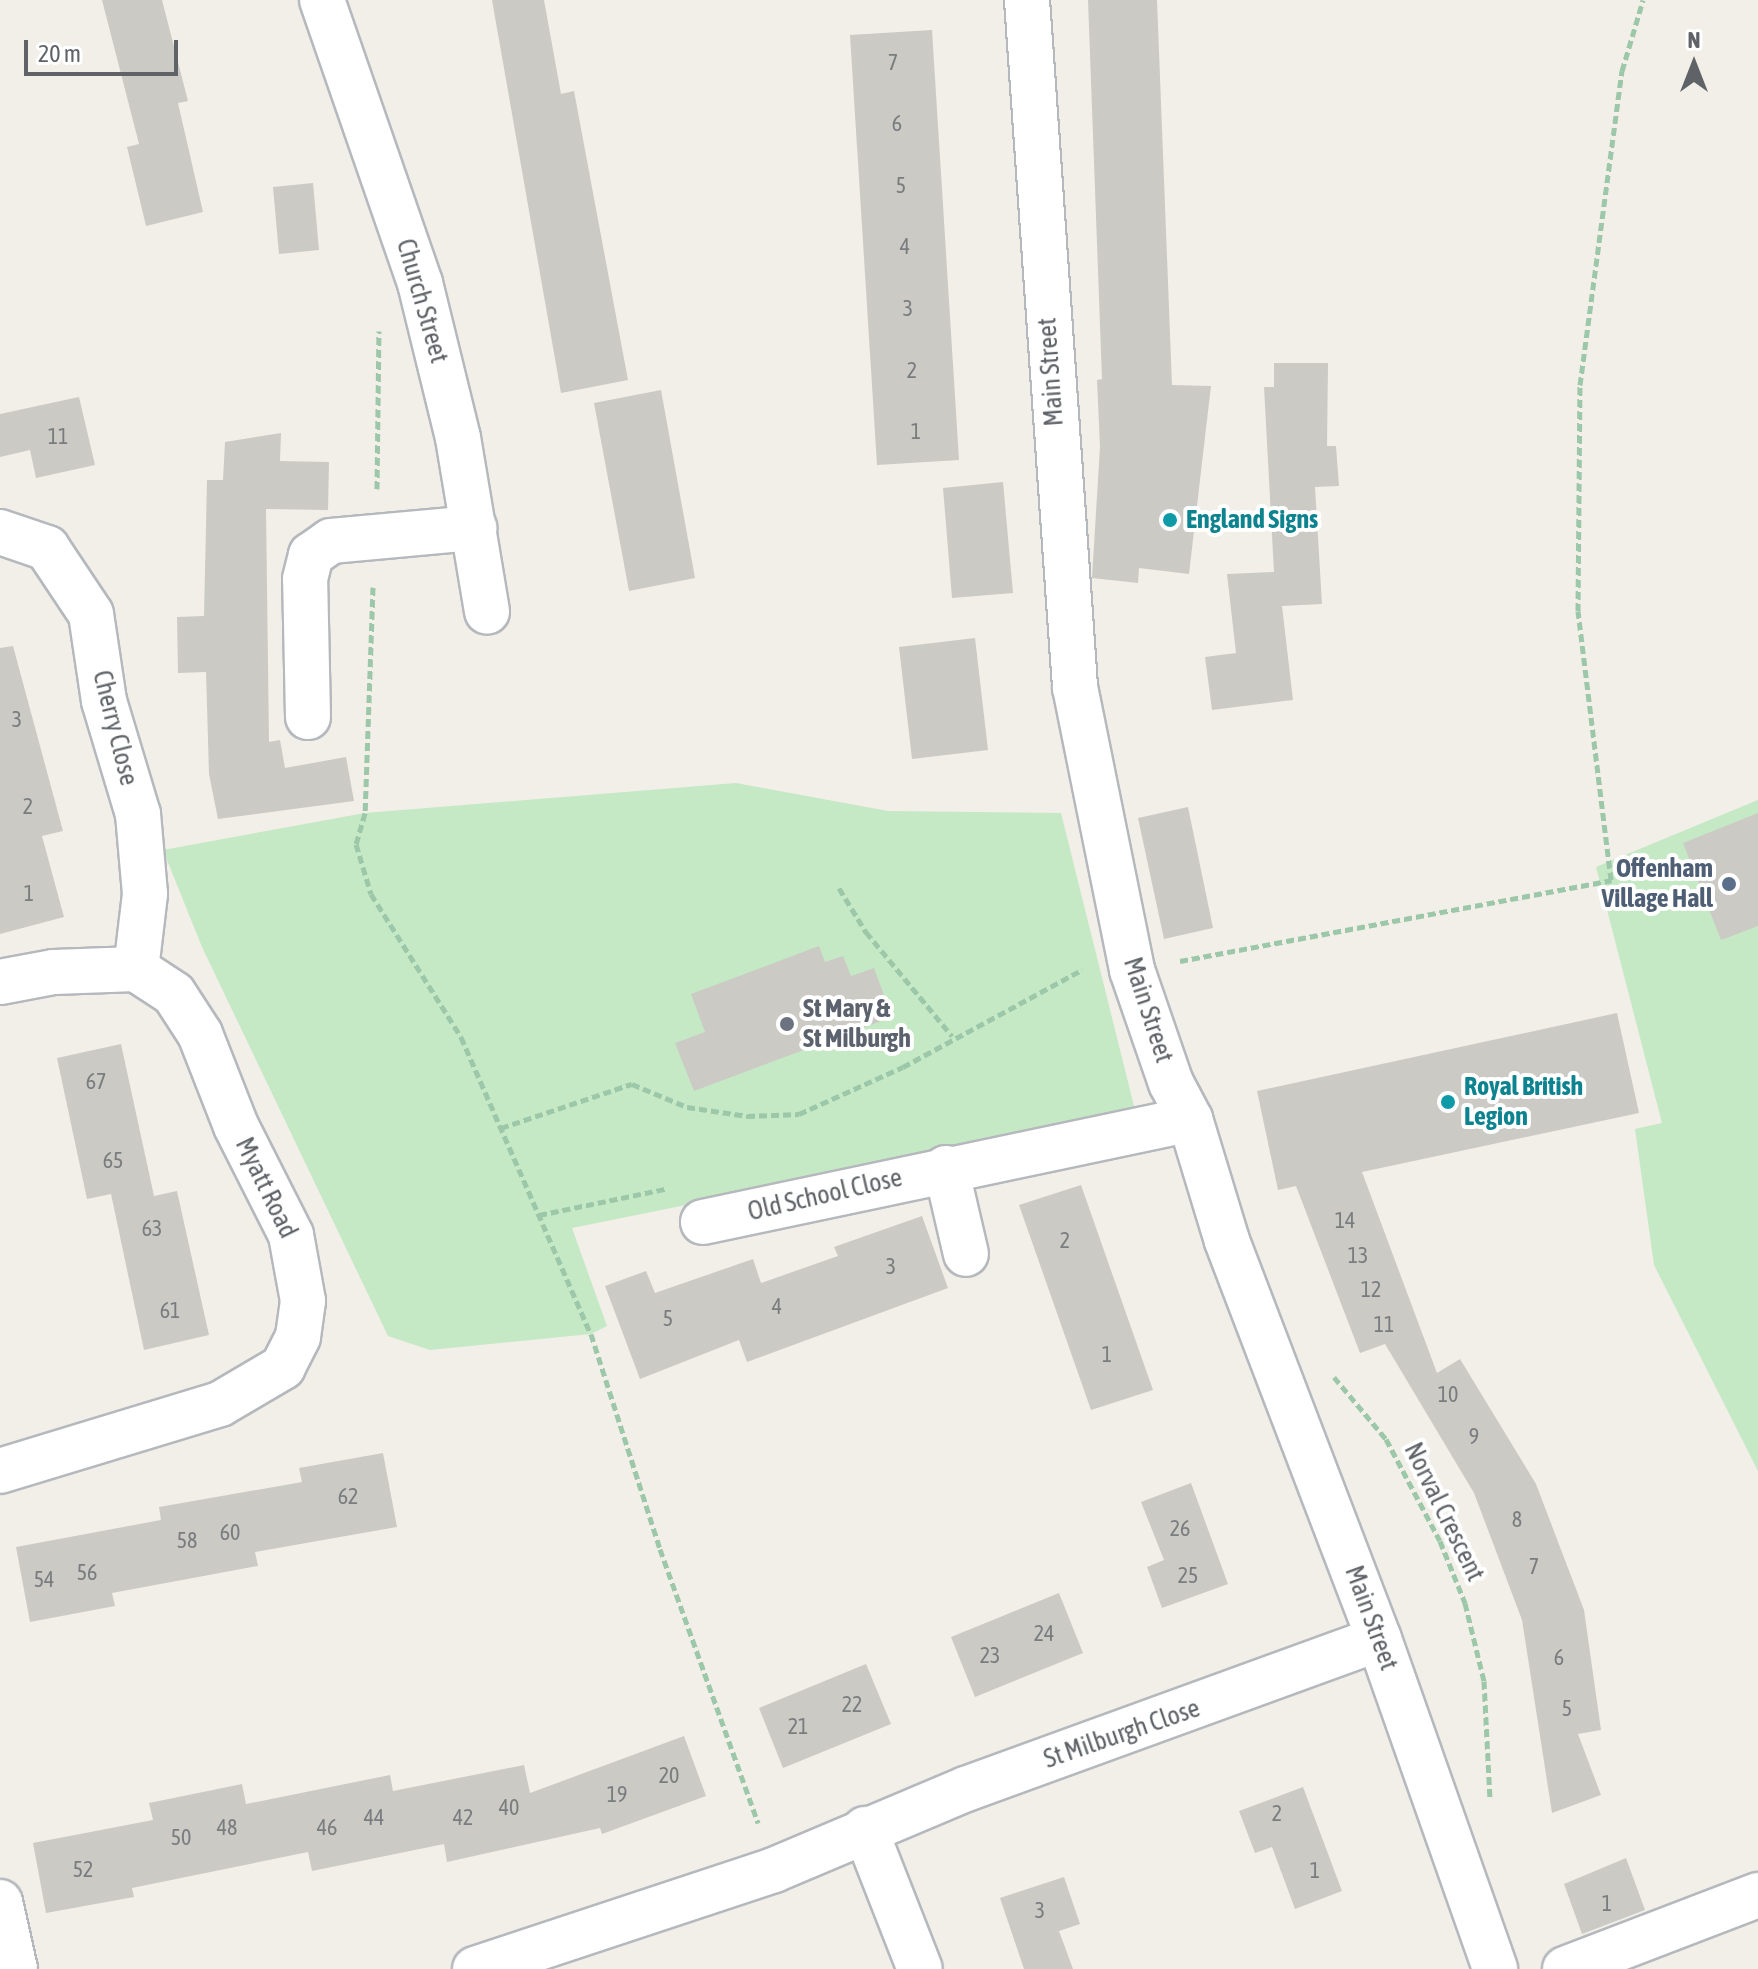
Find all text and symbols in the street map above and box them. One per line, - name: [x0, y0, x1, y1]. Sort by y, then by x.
- scale bar: [28, 24, 182, 74]
- north arrow: [1654, 24, 1734, 104]
- text: N: [1688, 27, 1700, 53]
- text: 20 m: [38, 40, 81, 67]
- house number: 7: [888, 50, 898, 76]
- house number: 6: [892, 111, 902, 137]
- house number: 5: [896, 173, 906, 199]
- house number: 4: [900, 234, 910, 260]
- street label: Church Street: [389, 235, 455, 367]
- house number: 3: [903, 296, 913, 322]
- street label: Main Street: [1032, 317, 1070, 427]
- house number: 2: [907, 358, 917, 384]
- house number: 1: [911, 419, 921, 445]
- house number: 11: [48, 424, 68, 450]
- place label: England Signs: [1186, 504, 1318, 536]
- marker: England Signs: [1161, 511, 1179, 529]
- street label: Cherry Close: [86, 667, 144, 789]
- house number: 3: [12, 707, 22, 733]
- house number: 2: [23, 794, 33, 820]
- place label: Offenham Village Hall: [1601, 853, 1713, 914]
- marker: Offenham Village Hall: [1720, 875, 1738, 893]
- house number: 1: [24, 881, 34, 907]
- street label: Main Street: [1116, 953, 1180, 1067]
- place label: St Mary & St Milburgh: [803, 993, 911, 1054]
- marker: St Mary & St Milburgh: [778, 1015, 796, 1033]
- house number: 67: [86, 1069, 106, 1095]
- place label: Royal British Legion: [1464, 1071, 1583, 1132]
- marker: Royal British Legion: [1439, 1093, 1457, 1111]
- street label: Myatt Road: [228, 1133, 304, 1243]
- house number: 65: [103, 1148, 123, 1174]
- street label: Old School Close: [745, 1162, 905, 1228]
- house number: 14: [1335, 1208, 1355, 1234]
- house number: 63: [142, 1216, 162, 1242]
- house number: 2: [1060, 1228, 1070, 1254]
- house number: 13: [1348, 1243, 1368, 1269]
- house number: 3: [886, 1254, 896, 1280]
- house number: 12: [1361, 1277, 1381, 1303]
- house number: 4: [772, 1294, 782, 1320]
- house number: 61: [160, 1298, 180, 1324]
- house number: 5: [663, 1306, 673, 1332]
- house number: 11: [1374, 1312, 1394, 1338]
- house number: 1: [1102, 1342, 1112, 1368]
- house number: 10: [1438, 1382, 1458, 1408]
- house number: 9: [1469, 1424, 1479, 1450]
- street label: Norval Crescent: [1397, 1438, 1491, 1586]
- house number: 62: [338, 1484, 358, 1510]
- house number: 8: [1512, 1507, 1522, 1533]
- house number: 26: [1170, 1516, 1190, 1542]
- house number: 60: [220, 1520, 240, 1546]
- house number: 58: [177, 1528, 197, 1554]
- house number: 7: [1529, 1554, 1539, 1580]
- house number: 56: [77, 1560, 97, 1586]
- street label: Main Street: [1338, 1562, 1404, 1674]
- house number: 25: [1178, 1563, 1198, 1589]
- house number: 54: [34, 1567, 54, 1593]
- house number: 24: [1034, 1621, 1054, 1647]
- house number: 23: [980, 1643, 1000, 1669]
- house number: 6: [1554, 1645, 1564, 1671]
- house number: 22: [842, 1692, 862, 1718]
- street label: St Milburgh Close: [1040, 1693, 1204, 1775]
- house number: 5: [1562, 1696, 1572, 1722]
- house number: 21: [788, 1714, 808, 1740]
- house number: 20: [659, 1763, 679, 1789]
- house number: 19: [607, 1782, 627, 1808]
- house number: 40: [499, 1795, 519, 1821]
- house number: 2: [1272, 1801, 1282, 1827]
- house number: 44: [364, 1805, 384, 1831]
- house number: 42: [453, 1805, 473, 1831]
- house number: 48: [217, 1815, 237, 1841]
- house number: 46: [317, 1815, 337, 1841]
- house number: 50: [171, 1825, 191, 1851]
- house number: 52: [73, 1857, 93, 1883]
- house number: 1: [1310, 1858, 1320, 1884]
- house number: 1: [1602, 1891, 1612, 1917]
- house number: 3: [1035, 1898, 1045, 1924]

